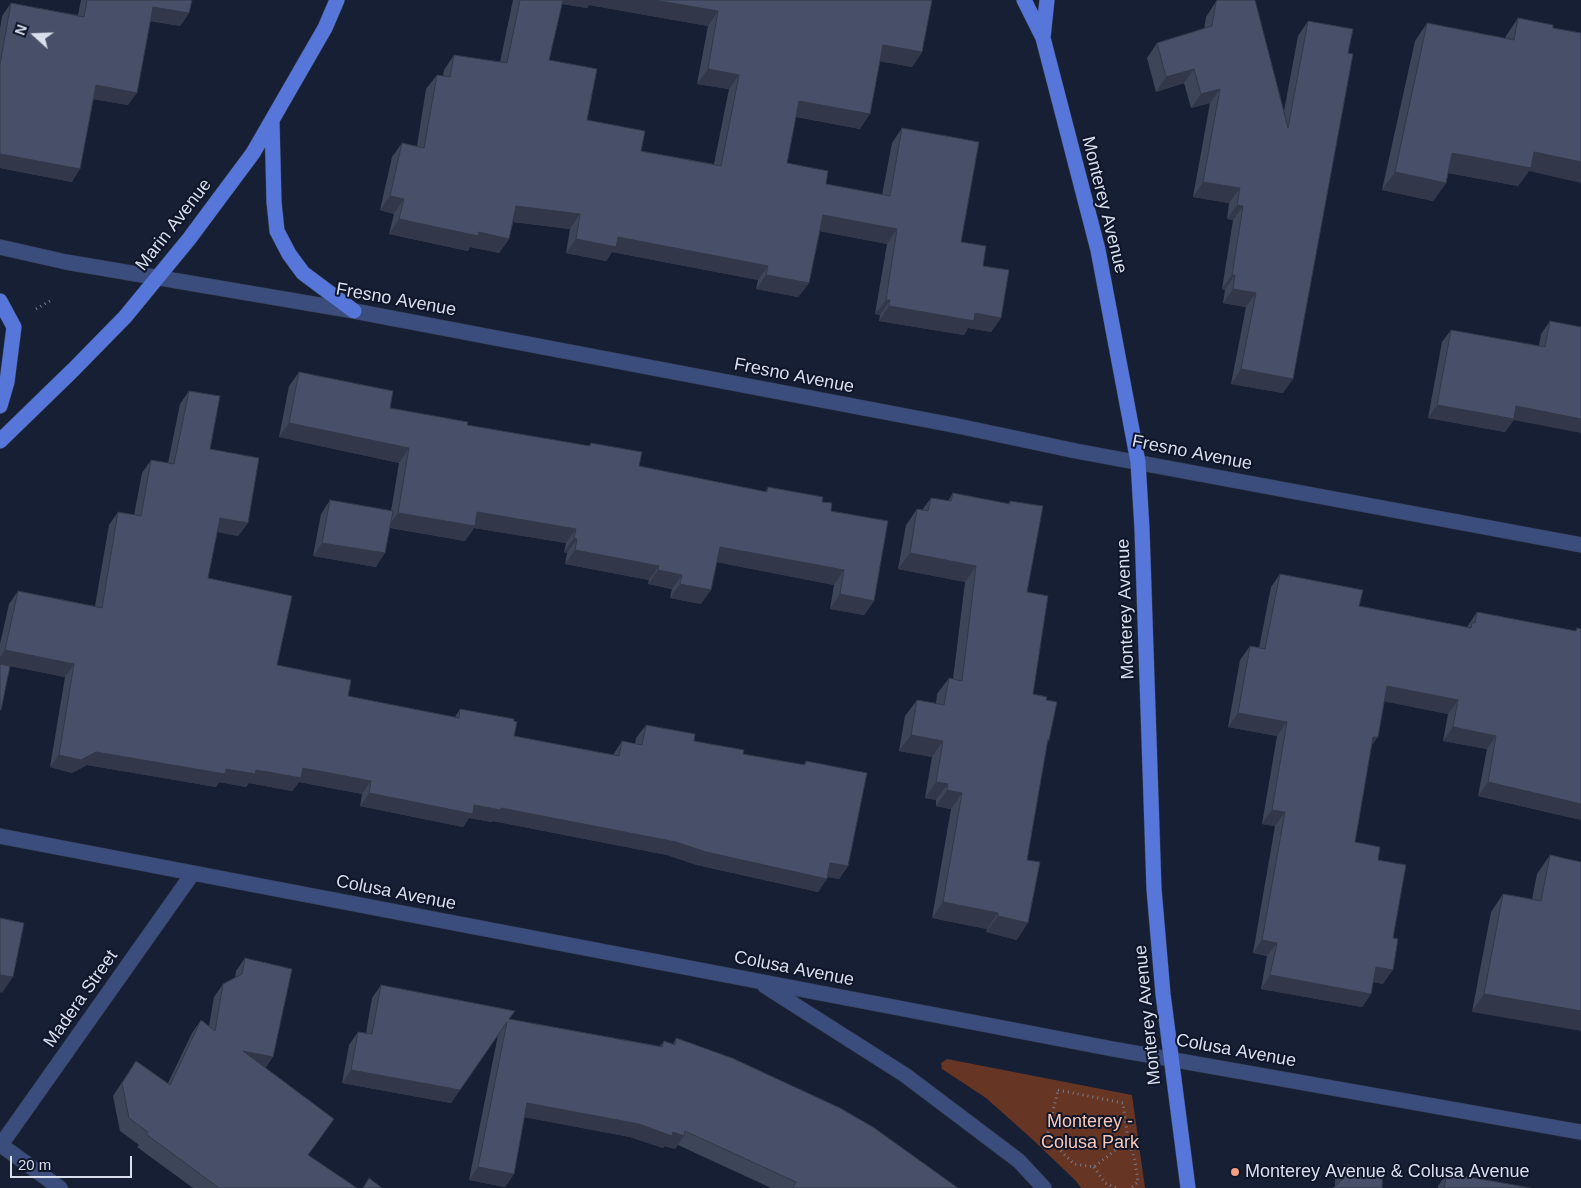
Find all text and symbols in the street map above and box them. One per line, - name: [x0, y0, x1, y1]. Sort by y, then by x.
- north arrow: [10, 10, 60, 60]
- text: N: [12, 22, 30, 37]
- street label: Monterey Avenue: [1076, 134, 1132, 276]
- street label: Marin Avenue: [131, 175, 217, 275]
- street label: Fresno Avenue: [334, 279, 458, 321]
- street label: Fresno Avenue: [732, 354, 856, 398]
- street label: Fresno Avenue: [1130, 431, 1254, 475]
- street label: Monterey Avenue: [1113, 538, 1139, 680]
- street label: Colusa Avenue: [334, 871, 458, 915]
- street label: Monterey Avenue: [1130, 944, 1166, 1086]
- street label: Madera Street: [39, 946, 123, 1052]
- street label: Colusa Avenue: [732, 947, 856, 991]
- street label: Colusa Avenue: [1174, 1030, 1298, 1072]
- park label: Monterey - Colusa Park: [1041, 1111, 1139, 1154]
- scale bar: [12, 1146, 135, 1178]
- text: 20 m: [18, 1156, 51, 1173]
- place label: Monterey Avenue & Colusa Avenue: [1245, 1161, 1530, 1183]
- marker: Monterey Avenue & Colusa Avenue: [1229, 1166, 1241, 1178]

